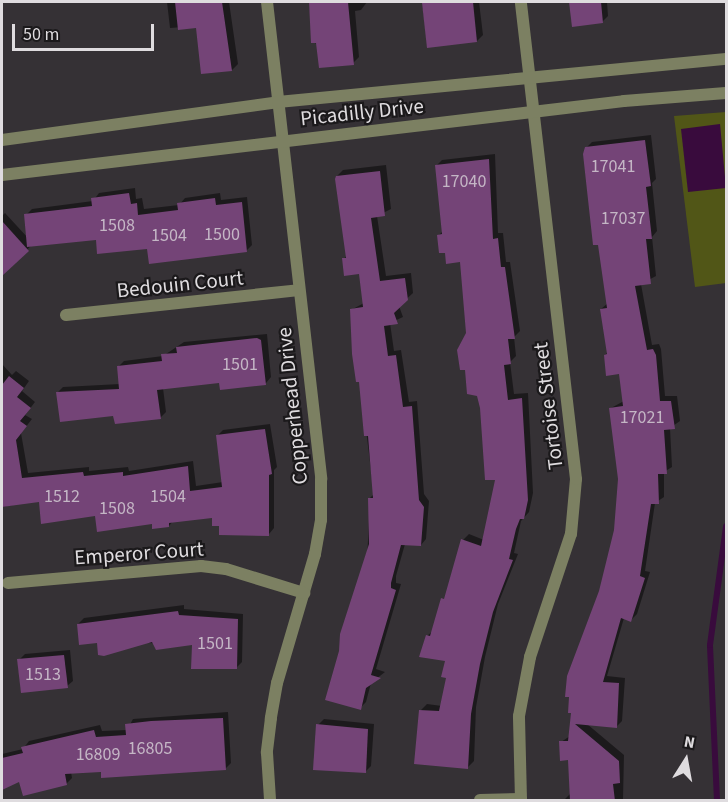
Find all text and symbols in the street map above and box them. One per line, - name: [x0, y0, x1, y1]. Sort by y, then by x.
- scale bar: [15, 12, 158, 50]
- text: 50 m: [23, 22, 59, 47]
- street label: Picadilly Drive: [299, 93, 425, 131]
- house number: 17041: [591, 156, 635, 178]
- house number: 17040: [442, 171, 486, 193]
- house number: 17037: [601, 208, 645, 230]
- house number: 1508: [99, 215, 135, 237]
- house number: 1500: [204, 224, 240, 246]
- house number: 1504: [151, 225, 187, 247]
- street label: Bedouin Court: [115, 265, 245, 303]
- street label: Copperhead Drive: [271, 326, 313, 486]
- street label: Tortoise Street: [528, 341, 568, 471]
- house number: 1501: [222, 354, 258, 376]
- house number: 17021: [620, 407, 664, 429]
- house number: 1512: [44, 486, 80, 508]
- house number: 1504: [150, 486, 186, 508]
- house number: 1508: [99, 498, 135, 520]
- street label: Emperor Court: [73, 536, 205, 570]
- house number: 1501: [197, 633, 233, 655]
- house number: 1513: [25, 664, 61, 686]
- north arrow: [656, 730, 716, 790]
- text: N: [682, 731, 697, 754]
- house number: 16805: [128, 738, 172, 760]
- house number: 16809: [76, 744, 120, 766]

